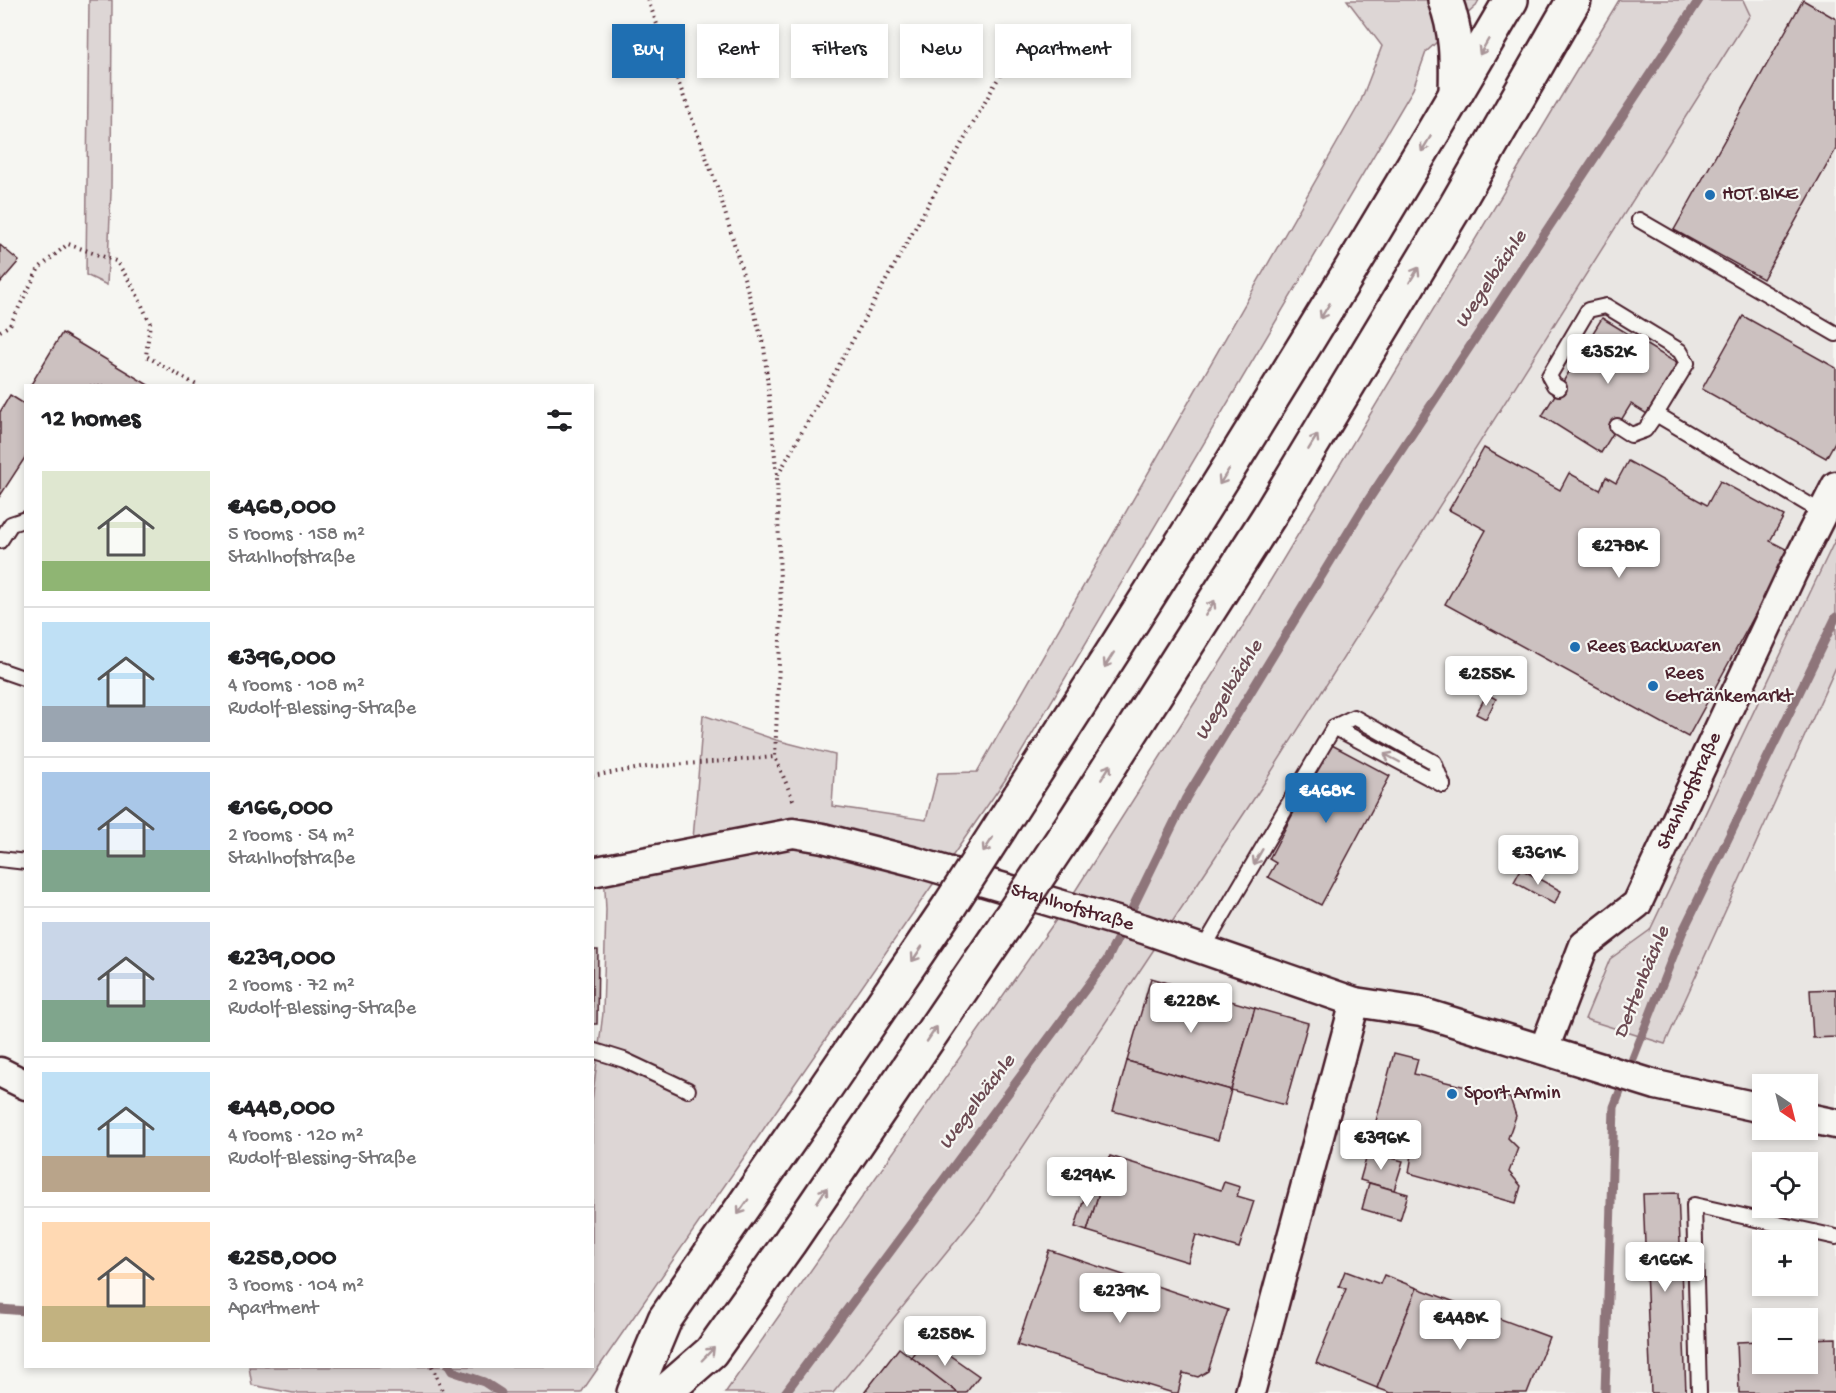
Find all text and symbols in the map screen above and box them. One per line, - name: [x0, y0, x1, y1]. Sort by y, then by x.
- chip: Buy: [612, 24, 685, 78]
- chip: Rent: [697, 24, 779, 78]
- chip: Filters: [791, 24, 888, 78]
- chip: New: [900, 24, 983, 78]
- chip: Apartment: [995, 24, 1131, 78]
- one-way arrow: [1477, 38, 1489, 55]
- one-way arrow: [1420, 135, 1432, 152]
- place label: HOT.BIKE: [1722, 184, 1799, 207]
- marker: HOT.BIKE: [1703, 188, 1717, 202]
- water label: Wegelbächle: [1450, 225, 1535, 334]
- one-way arrow: [1408, 267, 1420, 284]
- one-way arrow: [1319, 302, 1331, 319]
- pin: €352K: [1566, 334, 1650, 385]
- text: €352K: [1581, 342, 1635, 365]
- icon: filters: [543, 404, 576, 437]
- text: 12 homes: [42, 405, 140, 436]
- one-way arrow: [1308, 434, 1320, 451]
- one-way arrow: [1217, 468, 1229, 485]
- text: €468,000: [228, 493, 336, 524]
- icon: home: [90, 495, 162, 567]
- text: 5 rooms · 158 m²: [228, 524, 365, 547]
- pin: €278K: [1577, 528, 1661, 579]
- text: €278K: [1592, 536, 1646, 559]
- text: Stahlhofstraße: [228, 547, 355, 570]
- one-way arrow: [1205, 600, 1217, 617]
- water label: Wegelbächle: [1190, 635, 1270, 746]
- place label: Rees Backwaren: [1587, 636, 1721, 659]
- marker: Rees Backwaren: [1568, 640, 1582, 654]
- text: €396,000: [228, 644, 336, 675]
- icon: home: [90, 646, 162, 718]
- one-way arrow: [1103, 651, 1115, 668]
- pin: €255K: [1444, 656, 1528, 707]
- place label: Rees Getränkemarkt: [1665, 663, 1794, 709]
- text: €255K: [1459, 664, 1513, 687]
- text: 4 rooms · 108 m²: [228, 675, 365, 698]
- marker: Rees Getränkemarkt: [1646, 679, 1660, 693]
- text: Rudolf-Blessing-Straße: [228, 698, 416, 721]
- street label: Stahlhofstraße: [1652, 728, 1728, 854]
- one-way arrow: [1383, 751, 1401, 763]
- one-way arrow: [1100, 764, 1112, 781]
- pin: €468K: [1284, 773, 1368, 824]
- text: €468K: [1299, 781, 1353, 804]
- text: €166,000: [228, 794, 333, 825]
- icon: home: [90, 796, 162, 868]
- text: 2 rooms · 54 m²: [228, 825, 355, 848]
- pin: €361K: [1496, 835, 1580, 886]
- one-way arrow: [982, 837, 995, 854]
- text: €361K: [1512, 843, 1564, 866]
- text: Stahlhofstraße: [228, 848, 355, 871]
- one-way arrow: [1252, 848, 1264, 865]
- street label: Stahlhofstraße: [1008, 879, 1137, 937]
- water label: Dettenbächle: [1609, 922, 1677, 1043]
- text: €239,000: [228, 944, 335, 975]
- one-way arrow: [911, 945, 923, 961]
- icon: home: [90, 946, 162, 1018]
- text: 2 rooms · 72 m²: [228, 975, 355, 998]
- pin: €228K: [1149, 983, 1233, 1034]
- text: €228K: [1164, 991, 1218, 1014]
- text: Rudolf-Blessing-Straße: [228, 998, 416, 1021]
- one-way arrow: [925, 1025, 938, 1042]
- water label: Wegelbächle: [934, 1050, 1023, 1156]
- north arrow: [1752, 1074, 1818, 1140]
- map controls: [1752, 1074, 1818, 1374]
- place label: Sport Armin: [1464, 1083, 1561, 1106]
- marker: Sport Armin: [1445, 1087, 1459, 1101]
- text: €448,000: [228, 1094, 335, 1125]
- icon: home: [90, 1096, 162, 1168]
- pin: €396K: [1339, 1120, 1423, 1171]
- text: 4 rooms · 120 m²: [228, 1125, 363, 1148]
- text: €396K: [1354, 1128, 1408, 1151]
- text: Rudolf-Blessing-Straße: [228, 1148, 416, 1171]
- button: locate: [1752, 1152, 1818, 1218]
- pin: €294K: [1045, 1157, 1129, 1208]
- text: €294K: [1061, 1165, 1113, 1188]
- one-way arrow: [816, 1187, 828, 1204]
- one-way arrow: [737, 1198, 749, 1214]
- button: +: [1752, 1230, 1818, 1296]
- pin: €166K: [1623, 1242, 1707, 1293]
- text: €258,000: [228, 1244, 337, 1275]
- icon: home: [90, 1246, 162, 1318]
- text: €166K: [1639, 1250, 1691, 1273]
- pin: €239K: [1078, 1273, 1162, 1324]
- text: 3 rooms · 104 m²: [228, 1275, 364, 1298]
- text: €239K: [1093, 1281, 1147, 1304]
- text: Apartment: [228, 1298, 318, 1321]
- pin: €448K: [1418, 1300, 1502, 1351]
- text: €448K: [1434, 1308, 1486, 1331]
- button: −: [1752, 1308, 1818, 1374]
- pin: €258K: [903, 1316, 987, 1367]
- text: €258K: [918, 1324, 972, 1347]
- one-way arrow: [700, 1346, 715, 1361]

